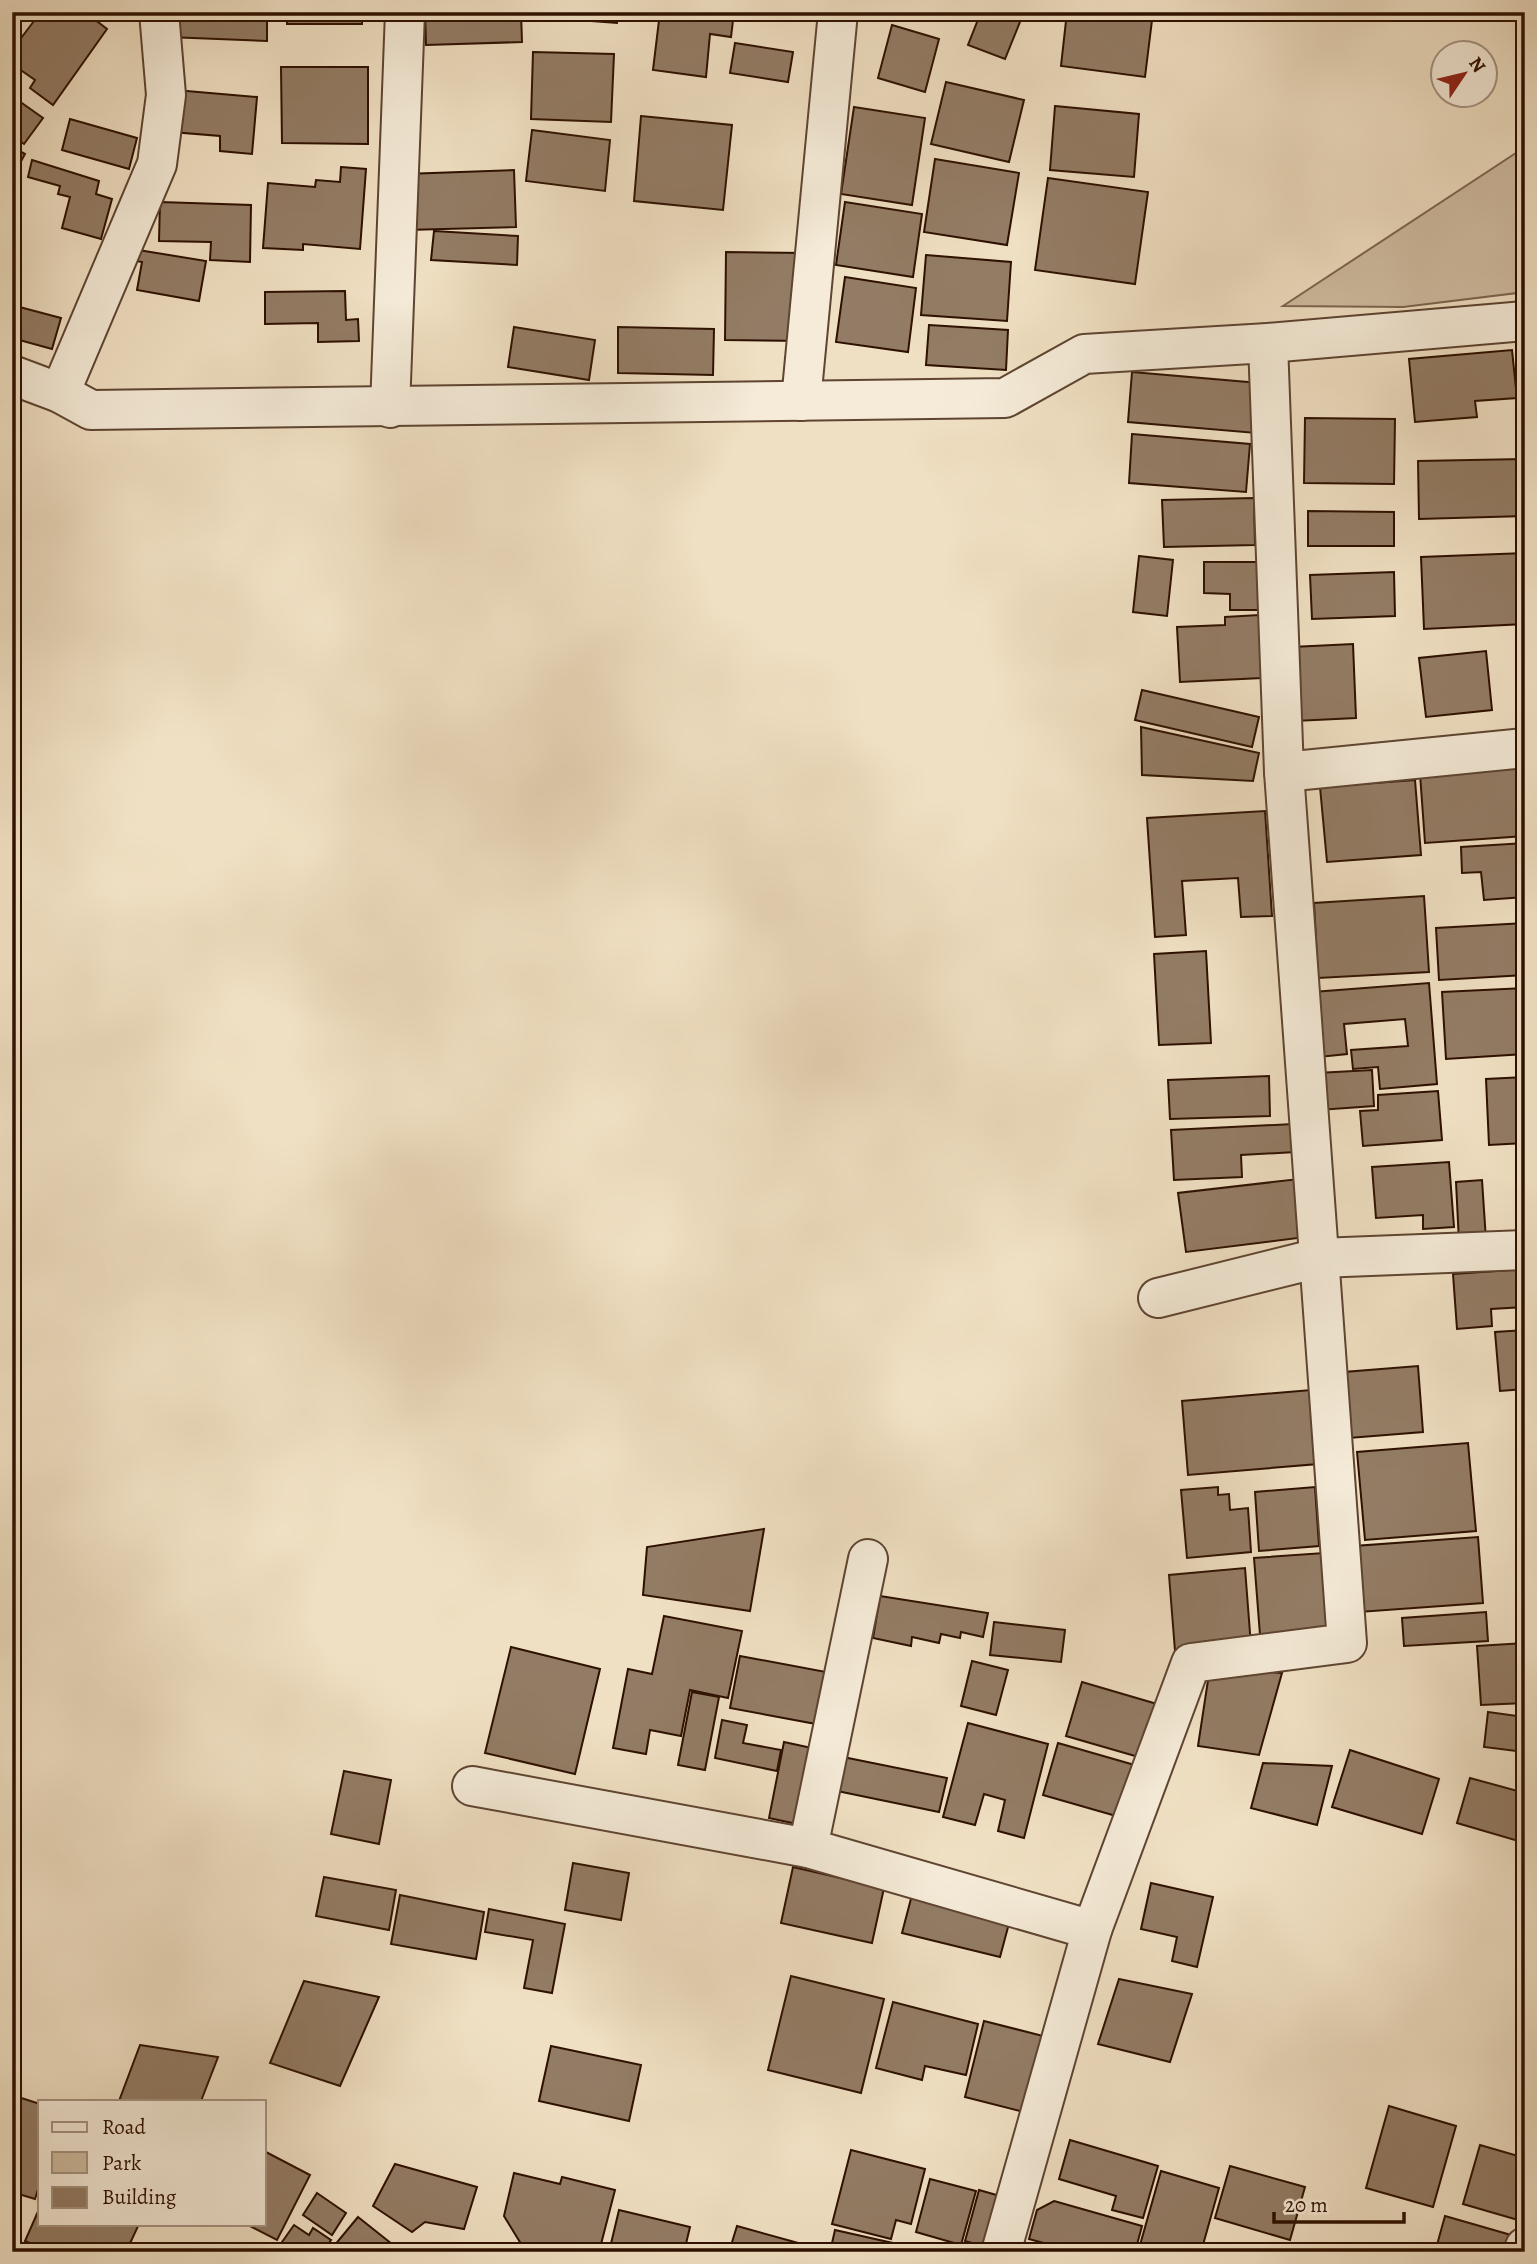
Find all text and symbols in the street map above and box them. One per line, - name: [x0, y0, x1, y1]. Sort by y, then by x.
- north arrow: [1428, 38, 1498, 108]
- text: N: [1462, 52, 1492, 78]
- legend: [38, 2100, 266, 2226]
- text: Road: [102, 2113, 146, 2141]
- text: Park: [102, 2149, 142, 2177]
- scale bar: [1274, 2180, 1404, 2224]
- text: Building: [102, 2183, 177, 2211]
- text: 20 m: [1285, 2191, 1328, 2219]

